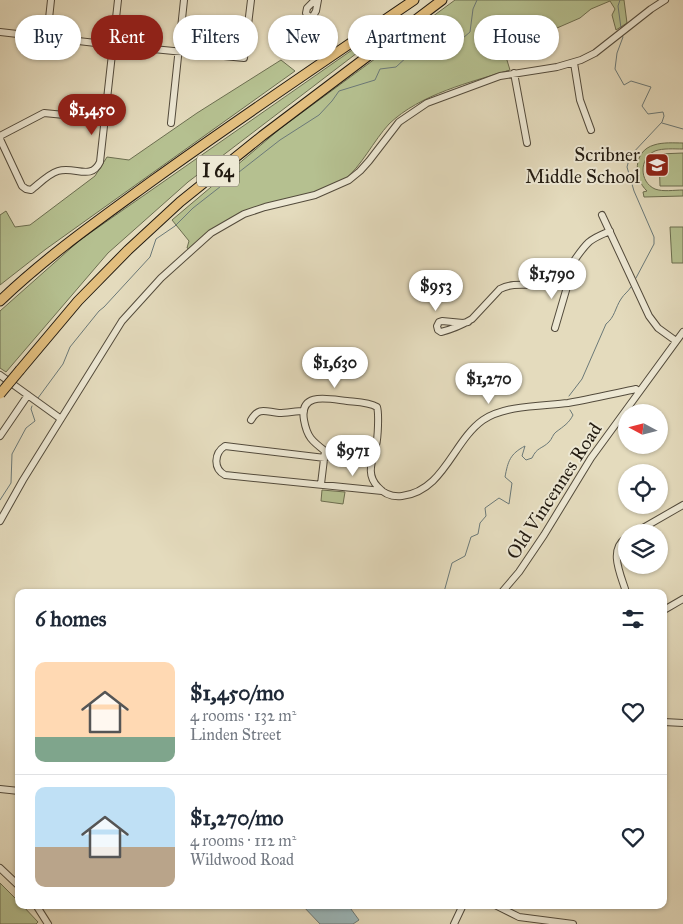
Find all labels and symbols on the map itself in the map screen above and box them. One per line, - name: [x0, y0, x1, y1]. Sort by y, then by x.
- pin: $1,450: [51, 94, 133, 136]
- place label: Scribner Middle School: [525, 143, 641, 188]
- school or university icon: Scribner Middle School: [644, 152, 670, 178]
- road number: I 64: [197, 156, 239, 187]
- pin: $1,790: [511, 258, 593, 300]
- pin: $953: [406, 270, 466, 312]
- pin: $1,630: [294, 346, 376, 389]
- pin: $1,270: [448, 362, 530, 405]
- north arrow: [618, 404, 668, 454]
- street label: Old Vincennes Road: [501, 418, 607, 563]
- pin: $971: [323, 434, 383, 477]

